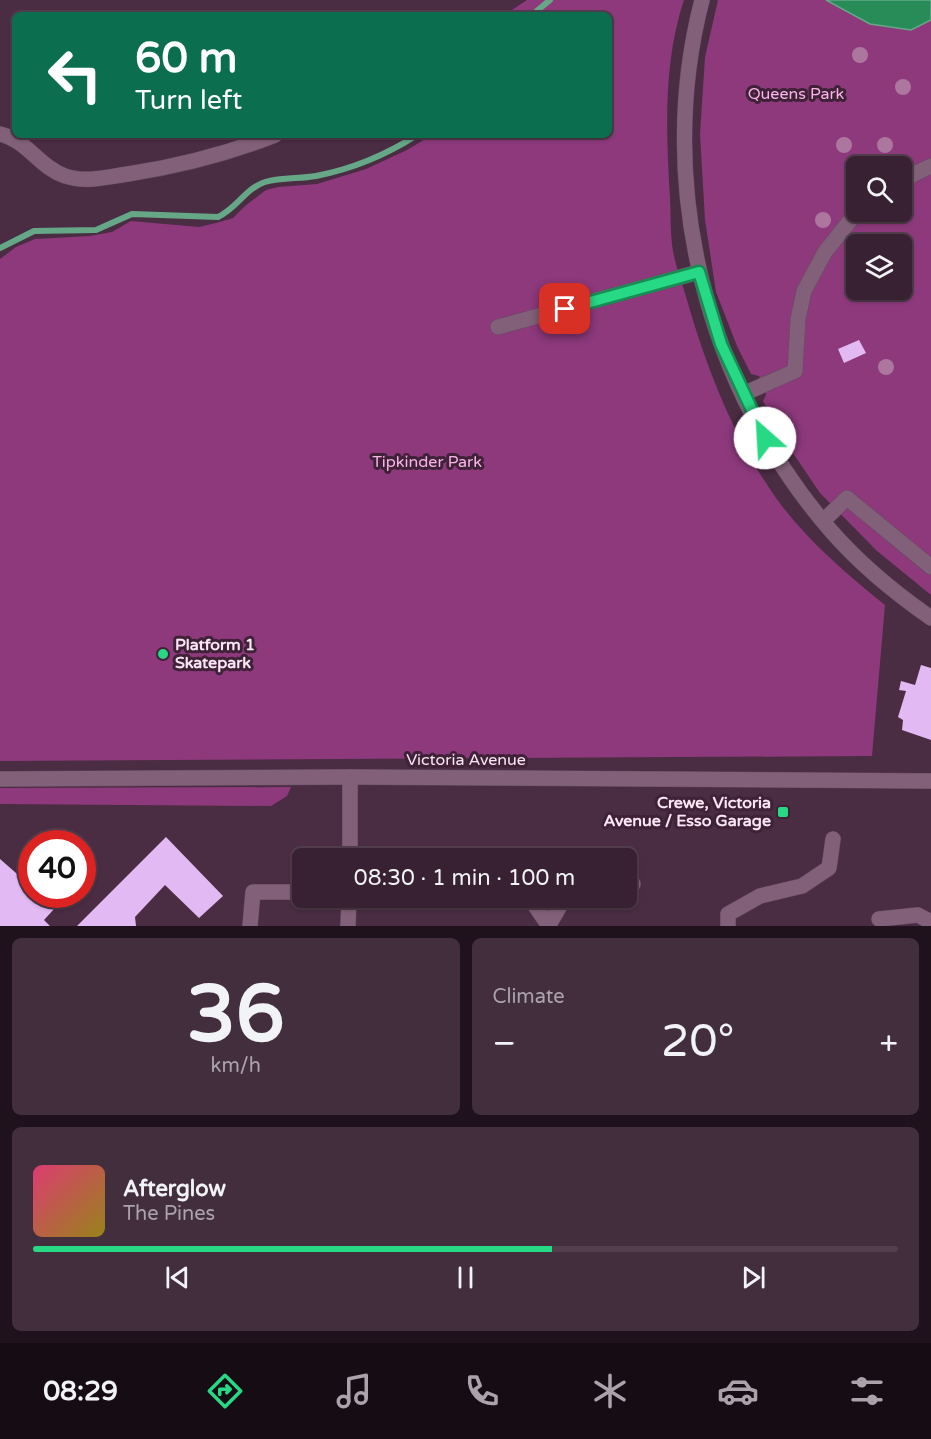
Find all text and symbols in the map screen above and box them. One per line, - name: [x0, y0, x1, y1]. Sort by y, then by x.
- text: 60 m: [135, 33, 237, 84]
- icon: left: [36, 36, 114, 114]
- text: Turn left: [135, 84, 242, 117]
- park label: Queens Park: [748, 84, 845, 104]
- map controls: [846, 156, 912, 300]
- button: search: [846, 156, 912, 222]
- button: layers: [846, 234, 912, 300]
- pin: [539, 283, 590, 334]
- icon: arrive: [548, 292, 581, 325]
- position arrow: [733, 406, 797, 470]
- park label: Tipkinder Park: [372, 452, 482, 472]
- place label: Platform 1 Skatepark: [175, 635, 255, 673]
- marker: Platform 1 Skatepark: [156, 647, 170, 661]
- street label: Victoria Avenue: [406, 750, 526, 770]
- place label: Crewe, Victoria Avenue / Esso Garage: [604, 793, 771, 831]
- marker: Crewe, Victoria Avenue / Esso Garage: [776, 805, 790, 819]
- speed limit sign: 40: [18, 830, 96, 908]
- text: 08:30 · 1 min · 100 m: [354, 865, 575, 891]
- text: 36: [187, 968, 285, 1062]
- text: Climate: [493, 985, 565, 1009]
- text: 20°: [661, 1015, 734, 1069]
- text: −: [493, 1024, 516, 1063]
- text: +: [879, 1024, 898, 1063]
- text: km/h: [211, 1054, 261, 1078]
- text: Afterglow: [123, 1176, 226, 1202]
- text: The Pines: [123, 1202, 215, 1226]
- icon: previous: [161, 1261, 194, 1294]
- icon: pause: [449, 1261, 482, 1294]
- icon: next: [737, 1261, 770, 1294]
- icon: directions: [204, 1370, 246, 1412]
- icon: music: [333, 1370, 375, 1412]
- icon: phone: [461, 1370, 503, 1412]
- icon: climate: [589, 1370, 631, 1412]
- icon: car: [717, 1370, 759, 1412]
- icon: filters: [846, 1370, 888, 1412]
- text: 08:29: [43, 1375, 118, 1408]

